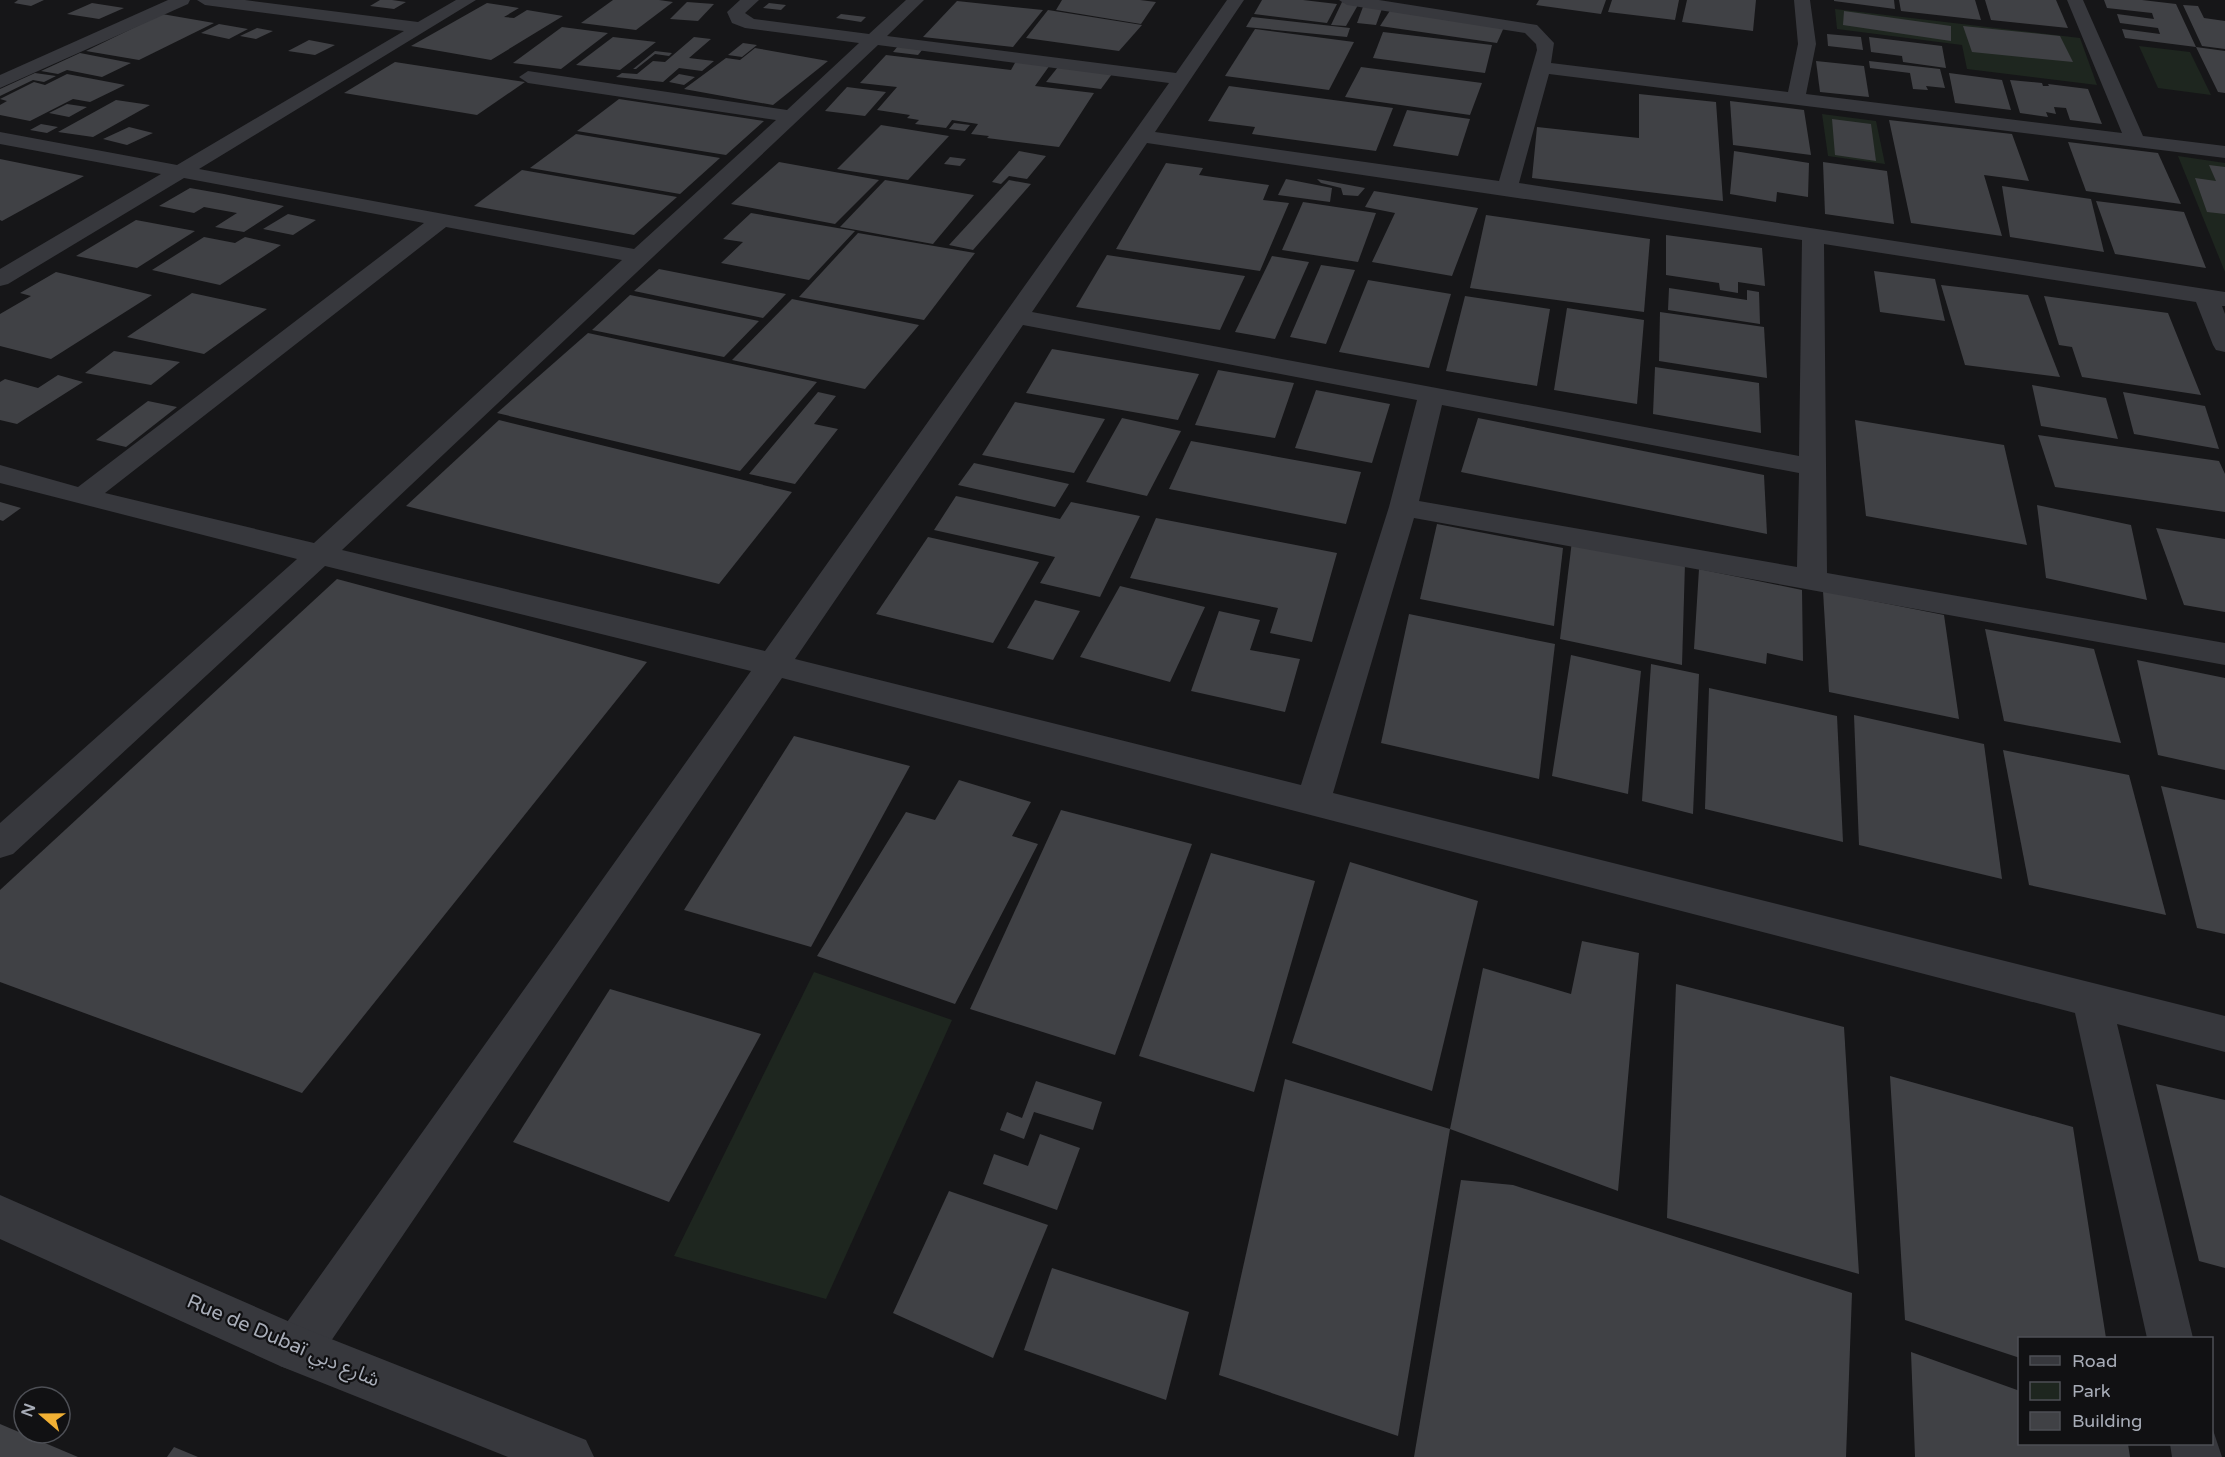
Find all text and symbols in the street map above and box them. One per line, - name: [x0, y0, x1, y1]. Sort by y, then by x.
- street label: Rue de Dubaï شارع دبي: [182, 1290, 383, 1395]
- legend: [2018, 1337, 2213, 1445]
- text: Road: [2072, 1350, 2117, 1372]
- text: Park: [2072, 1380, 2111, 1402]
- north arrow: [12, 1385, 72, 1445]
- text: N: [17, 1401, 40, 1420]
- text: Building: [2072, 1410, 2142, 1432]

